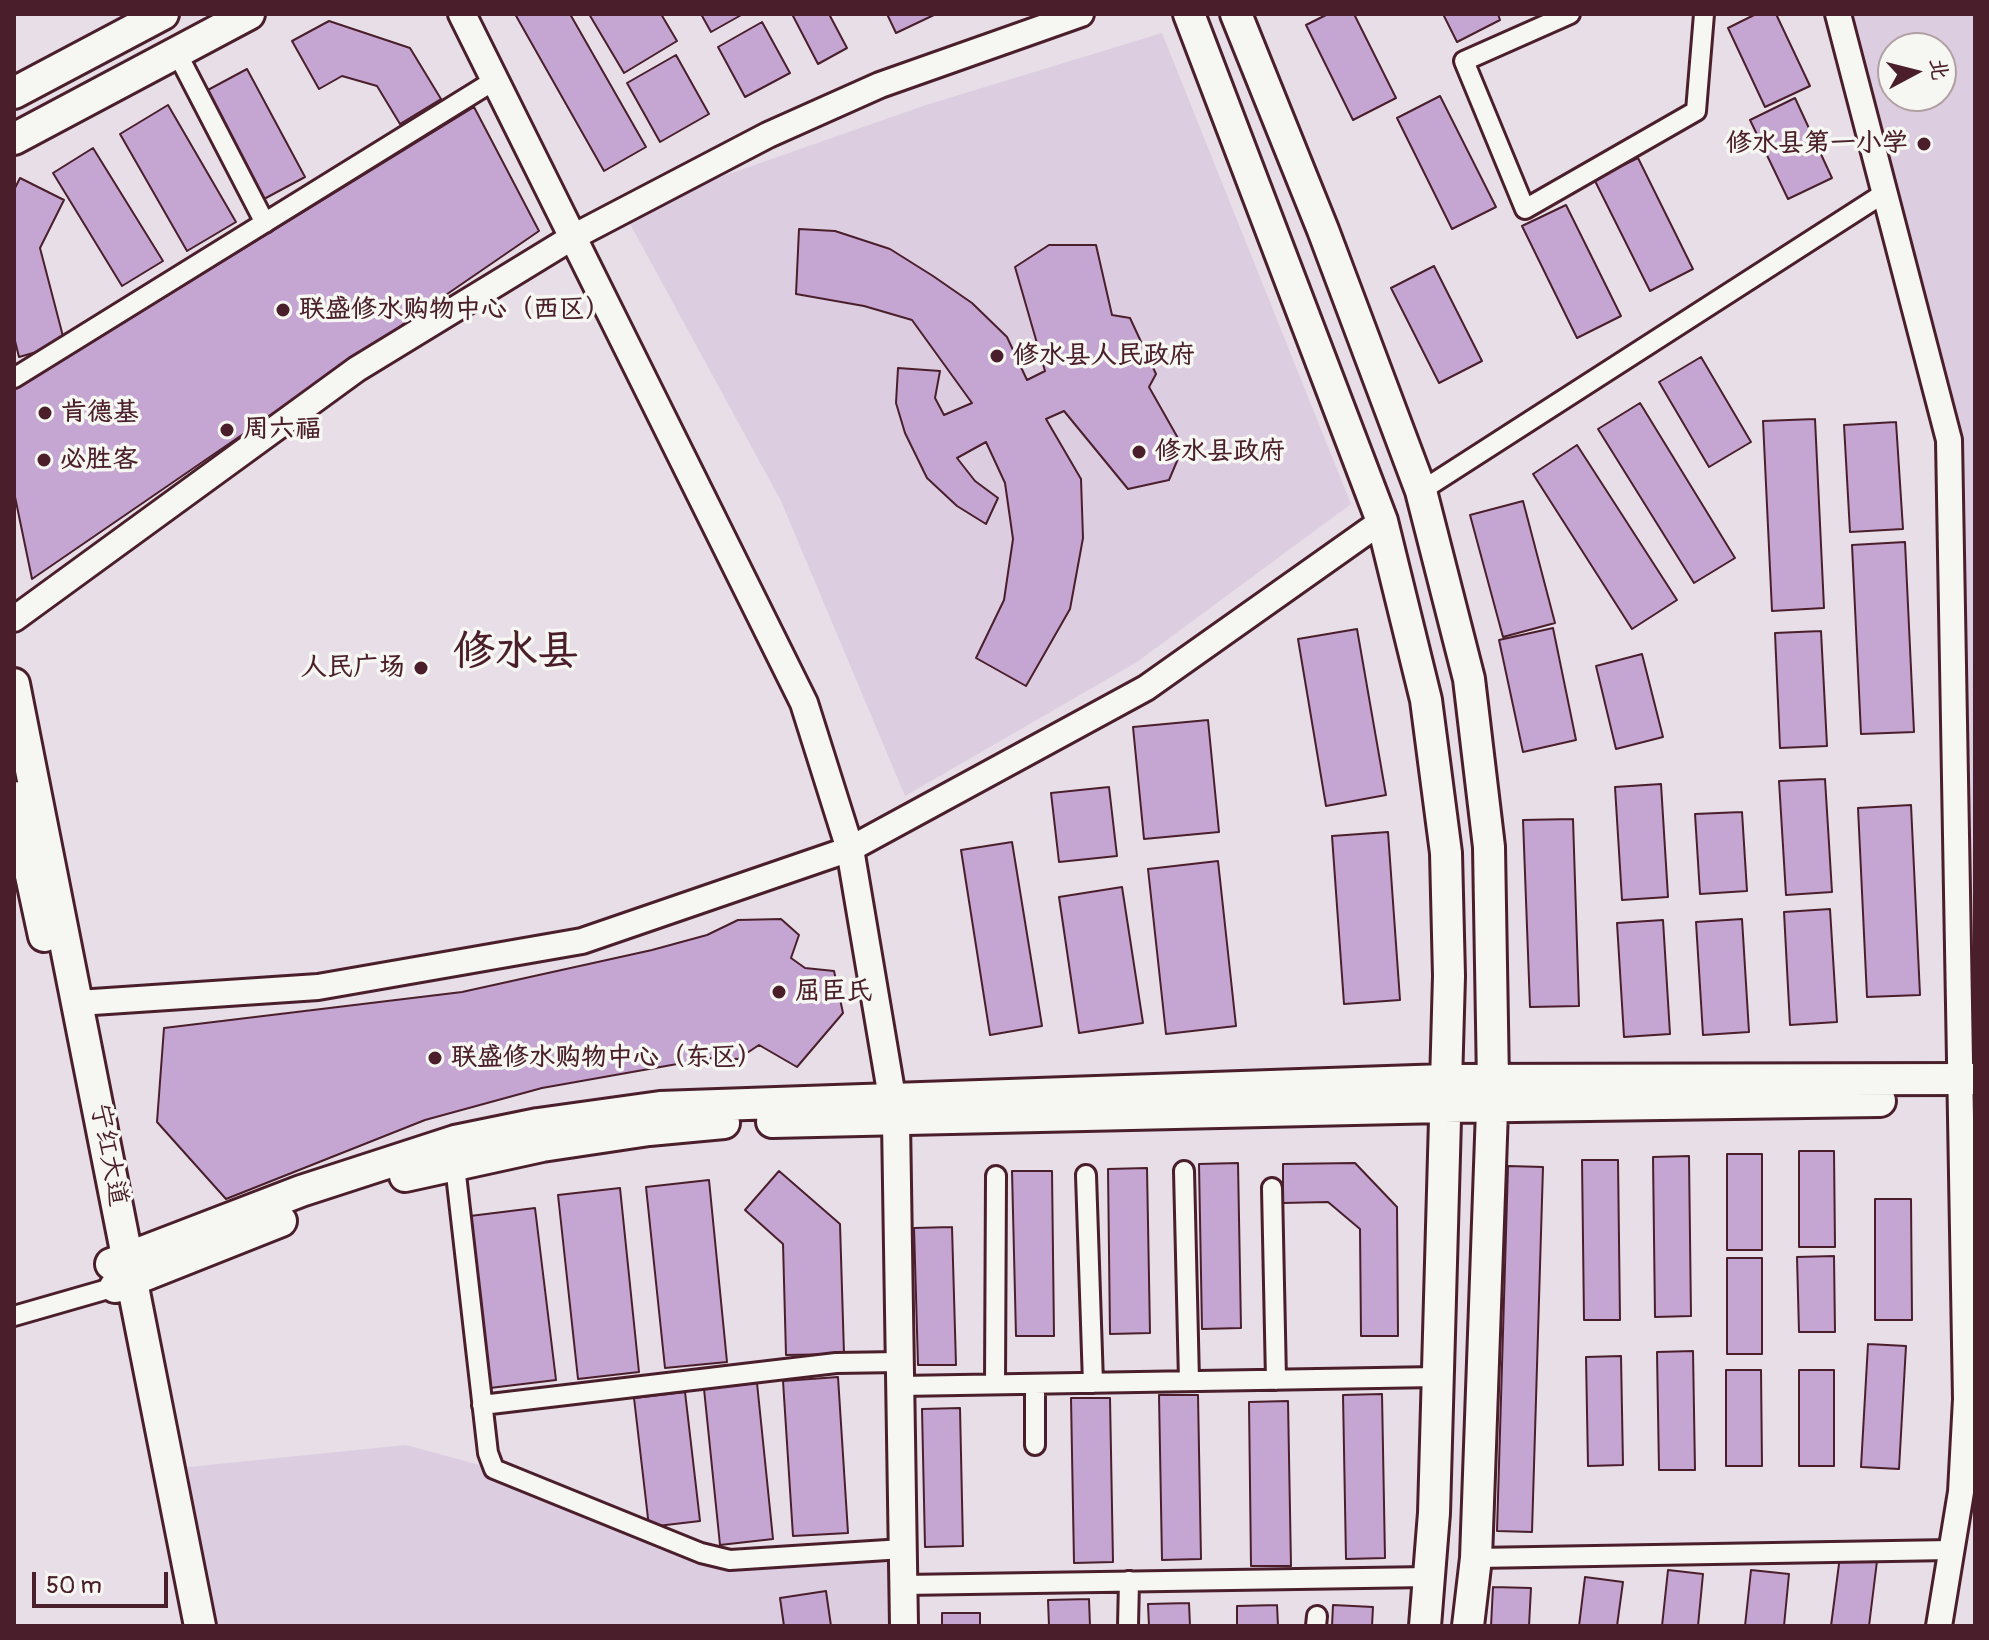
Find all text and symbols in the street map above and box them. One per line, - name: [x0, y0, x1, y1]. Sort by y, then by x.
- north arrow: [1877, 32, 1957, 112]
- text: 北: [1924, 57, 1954, 82]
- place label: 修水县第一小学: [1726, 128, 1908, 160]
- marker: 修水县第一小学: [1915, 135, 1933, 153]
- place label: 联盛修水购物中心（西区）: [299, 294, 611, 326]
- marker: 联盛修水购物中心（西区）: [274, 301, 292, 319]
- place label: 修水县人民政府: [1013, 340, 1195, 372]
- marker: 修水县人民政府: [988, 347, 1006, 365]
- place label: 肯德基: [61, 397, 139, 429]
- marker: 肯德基: [36, 404, 54, 422]
- place label: 周六福: [243, 414, 321, 446]
- marker: 周六福: [218, 421, 236, 439]
- place label: 修水县政府: [1155, 436, 1285, 468]
- marker: 修水县政府: [1130, 443, 1148, 461]
- place label: 必胜客: [60, 444, 138, 476]
- marker: 必胜客: [35, 451, 53, 469]
- district label: 修水县: [453, 628, 579, 678]
- place label: 人民广场: [301, 652, 405, 684]
- marker: 人民广场: [412, 659, 430, 677]
- place label: 屈臣氏: [795, 976, 873, 1008]
- marker: 屈臣氏: [770, 983, 788, 1001]
- place label: 联盛修水购物中心（东区）: [451, 1042, 763, 1074]
- marker: 联盛修水购物中心（东区）: [426, 1049, 444, 1067]
- street label: 宁红大道: [83, 1101, 133, 1209]
- scale bar: [36, 1556, 172, 1606]
- text: 50 m: [46, 1571, 102, 1600]

